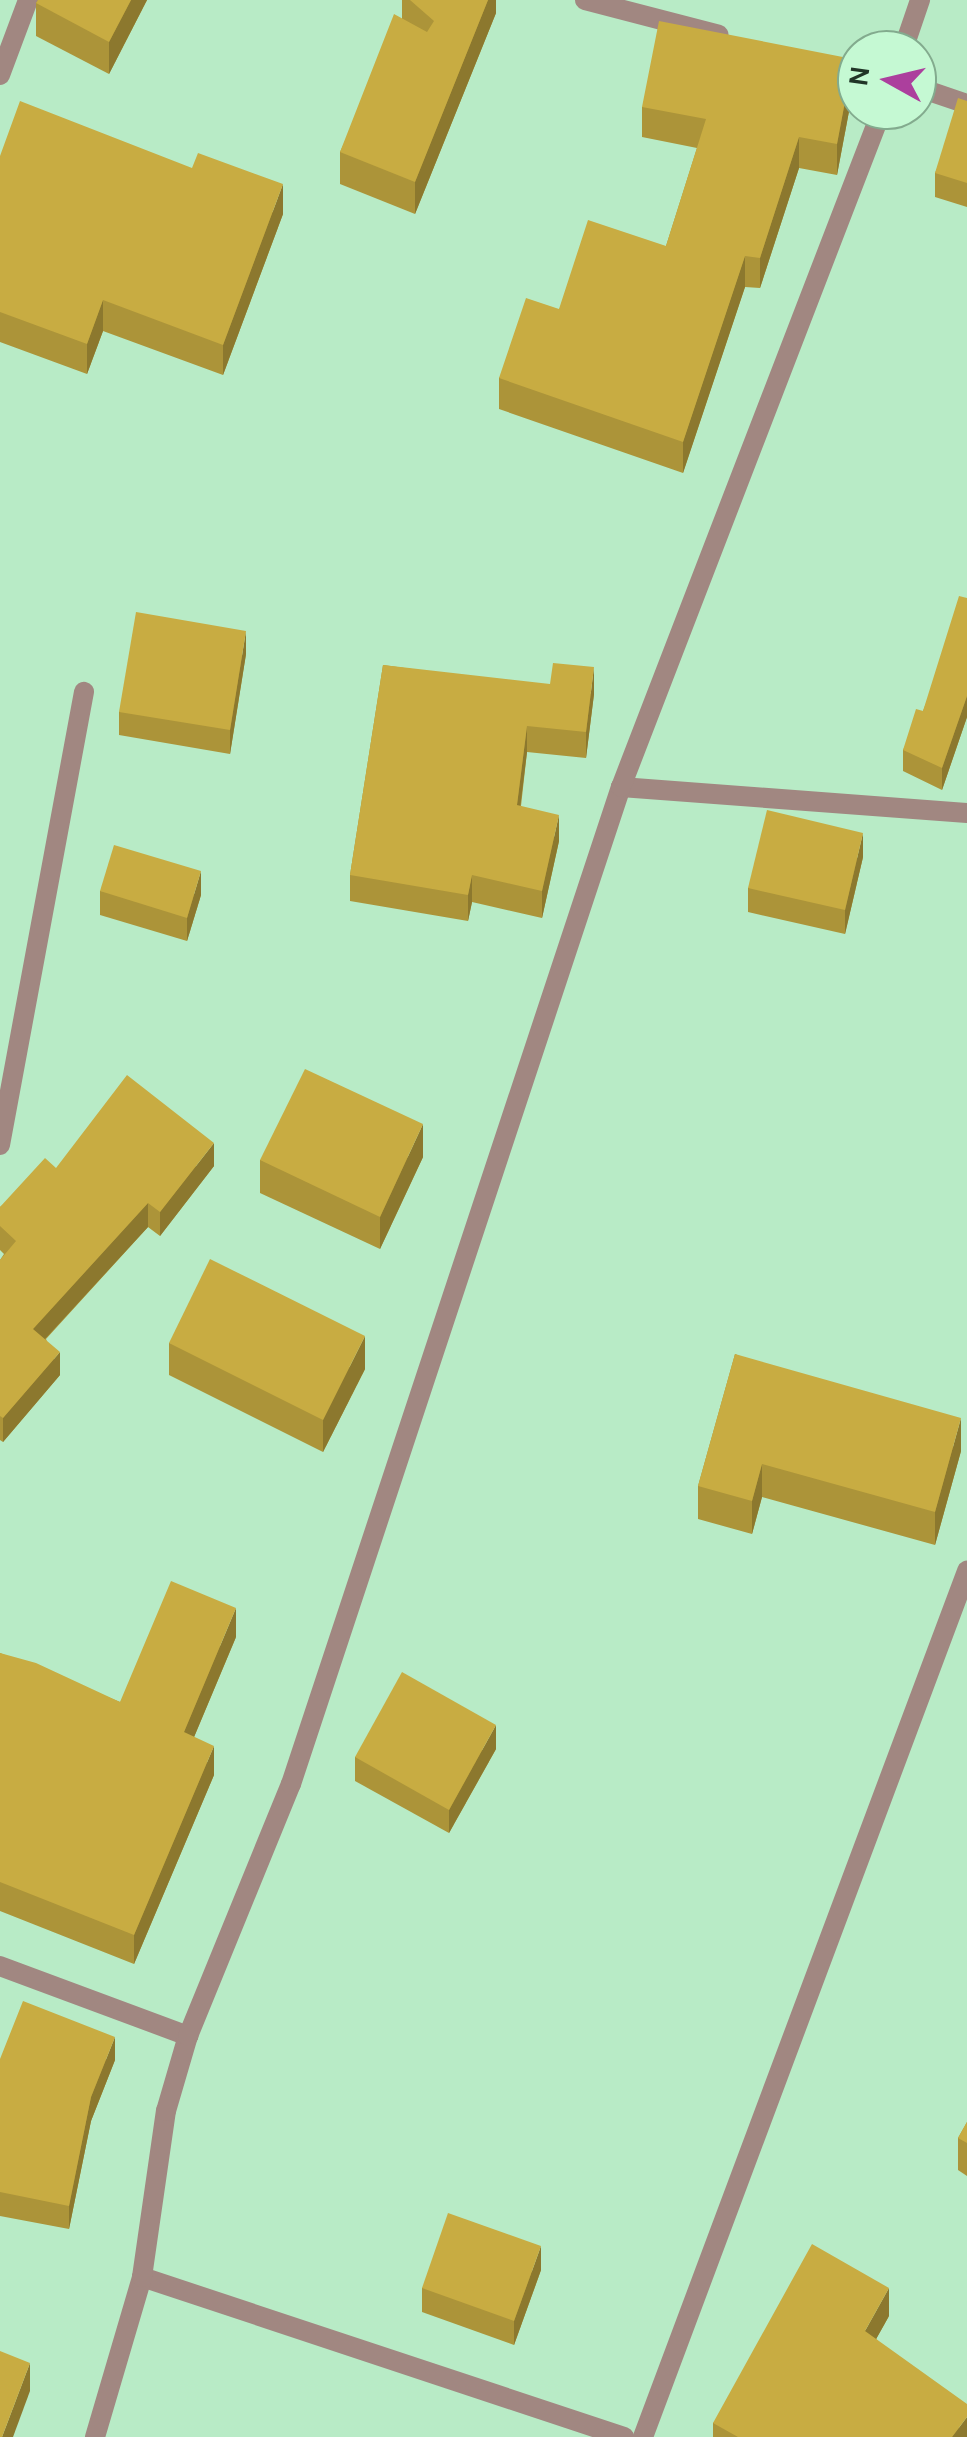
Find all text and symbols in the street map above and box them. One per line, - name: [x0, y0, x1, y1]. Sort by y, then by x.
- north arrow: [837, 30, 937, 130]
- text: N: [841, 64, 877, 88]

